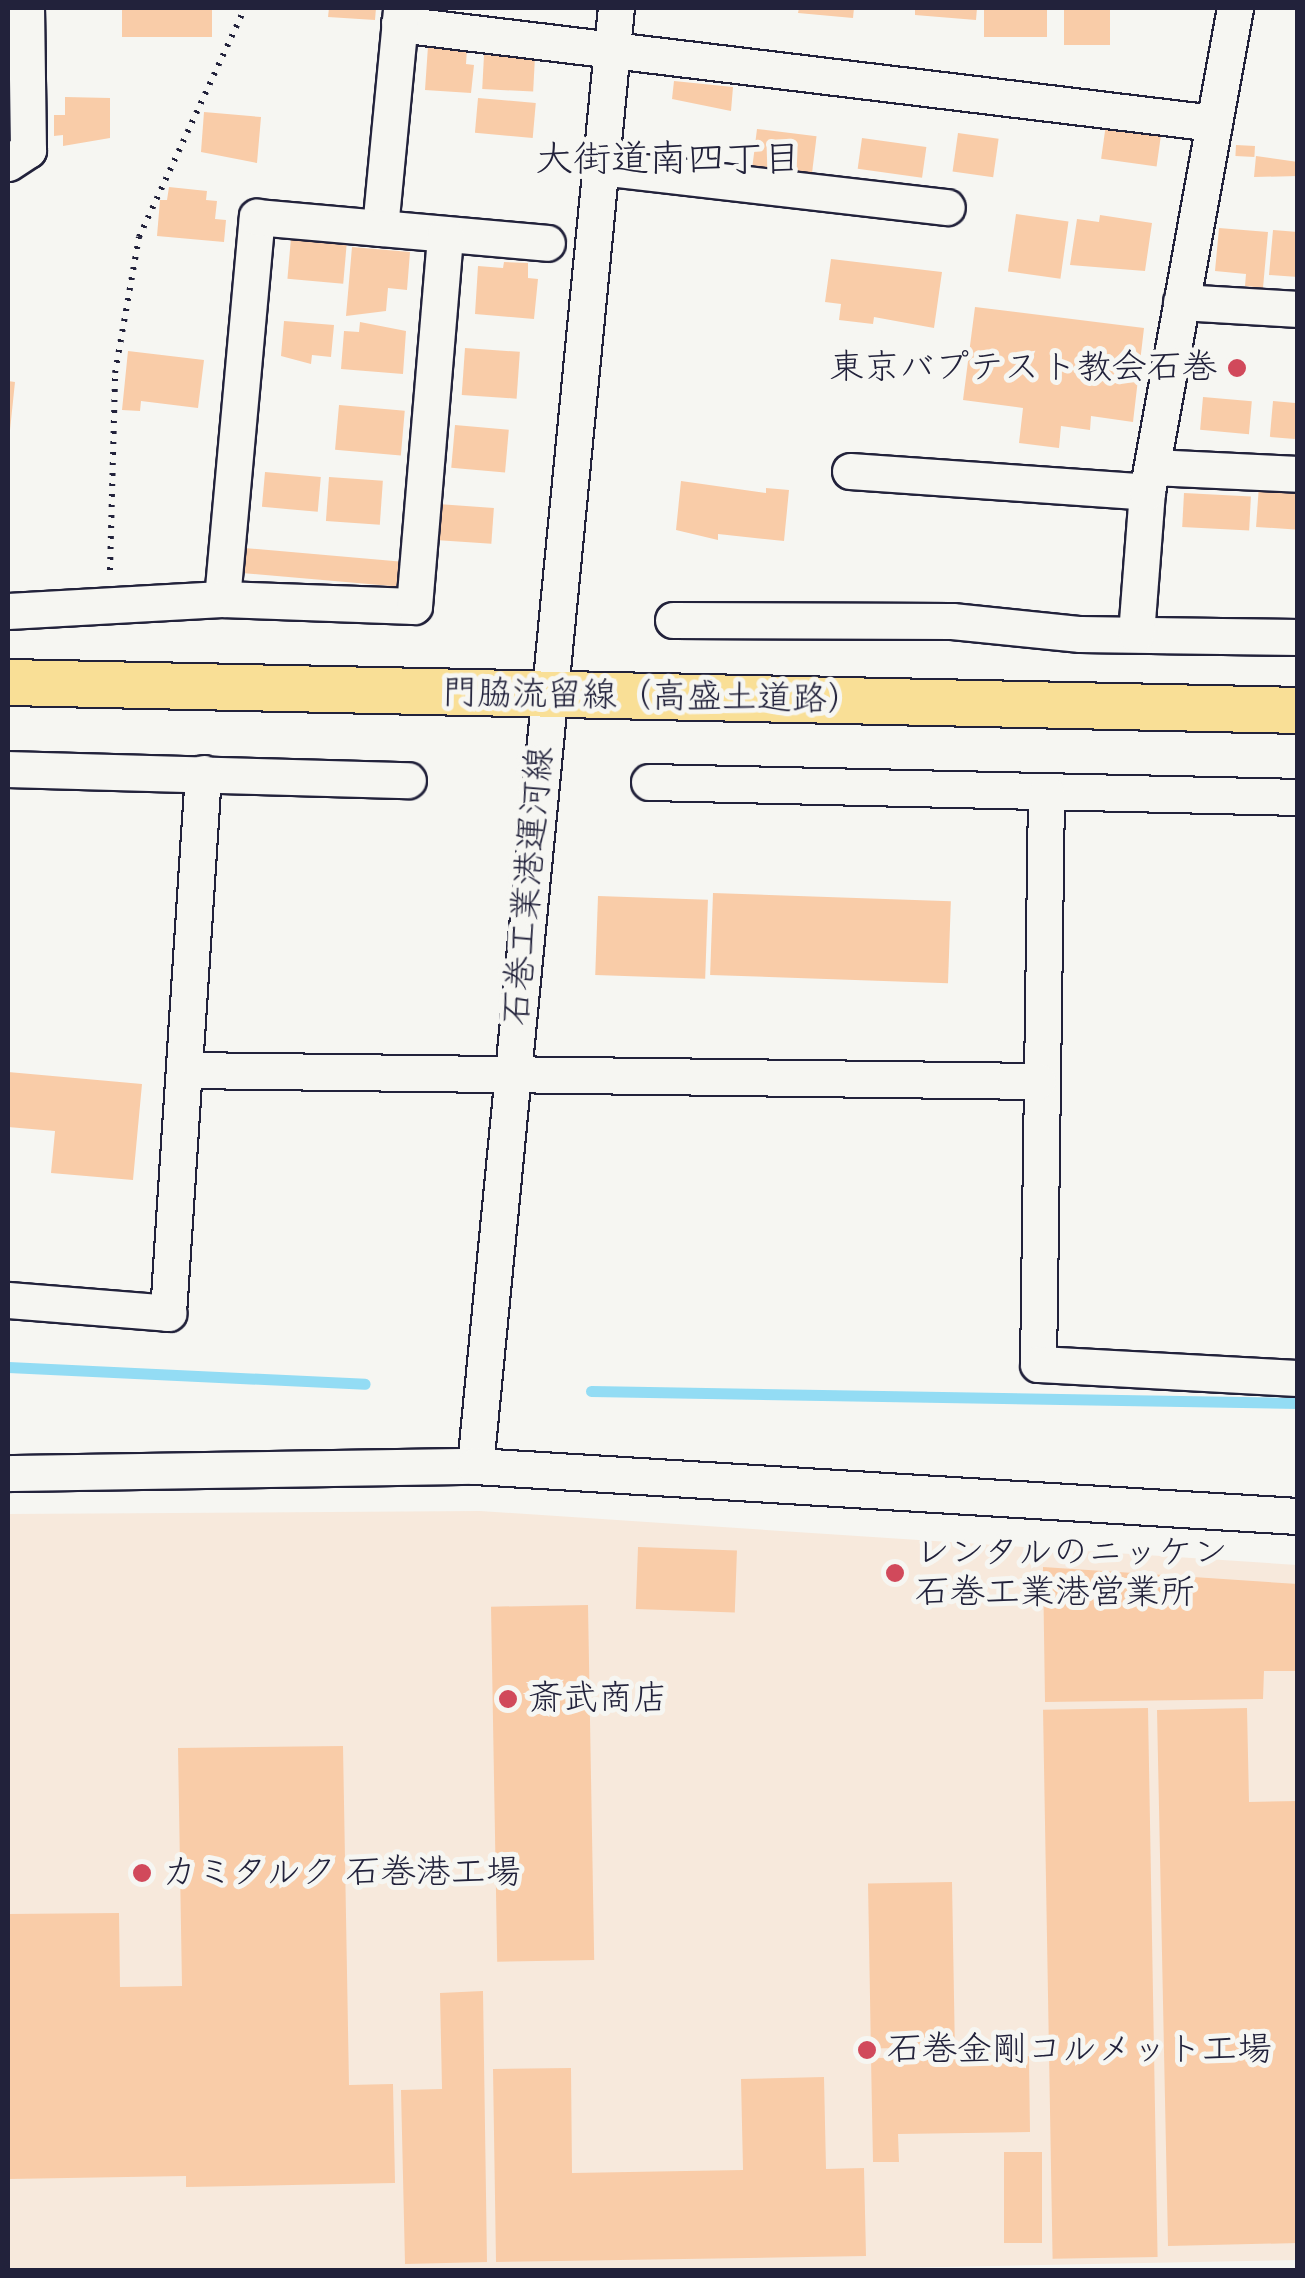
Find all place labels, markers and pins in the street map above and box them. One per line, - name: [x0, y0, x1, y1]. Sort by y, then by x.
- place label: 東京バプテスト教会石巻: [832, 347, 1217, 389]
- marker: 東京バプテスト教会石巻: [1226, 357, 1248, 379]
- place label: レンタルのニッケン 石巻工業港営業所: [915, 1532, 1230, 1614]
- marker: レンタルのニッケン 石巻工業港営業所: [884, 1562, 906, 1584]
- place label: 斎武商店: [528, 1678, 668, 1720]
- marker: 斎武商店: [497, 1688, 519, 1710]
- place label: カミタルク 石巻港工場: [162, 1852, 521, 1894]
- marker: カミタルク 石巻港工場: [131, 1862, 153, 1884]
- place label: 石巻金剛コルメット工場: [887, 2029, 1272, 2071]
- marker: 石巻金剛コルメット工場: [856, 2039, 878, 2061]

